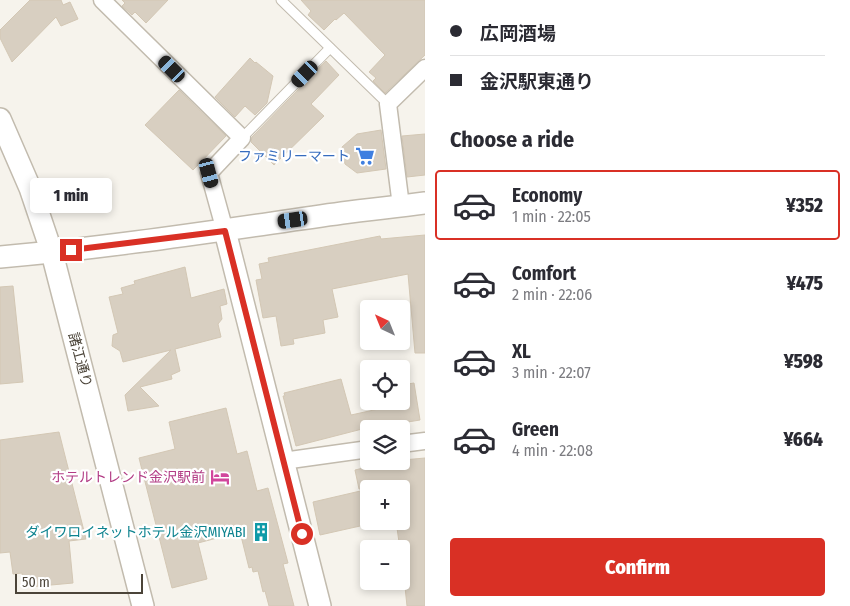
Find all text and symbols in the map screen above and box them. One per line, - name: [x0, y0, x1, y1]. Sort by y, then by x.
- text: 広岡酒場: [480, 22, 556, 45]
- car: [156, 53, 187, 85]
- car: [289, 58, 320, 90]
- text: 金沢駅東通り: [480, 70, 594, 93]
- text: Choose a ride: [450, 126, 574, 153]
- supermarket icon: ファミリーマート: [354, 145, 376, 167]
- place label: ファミリーマート: [238, 148, 350, 165]
- car: [197, 157, 220, 189]
- callout: 1 min: [30, 178, 112, 212]
- icon: car: [452, 183, 497, 228]
- text: Economy: [512, 184, 582, 207]
- text: 1 min: [54, 186, 88, 205]
- text: ¥352: [786, 194, 823, 217]
- text: 1 min · 22:05: [512, 207, 591, 226]
- car: [277, 210, 308, 230]
- route end: [60, 239, 82, 261]
- icon: car: [452, 261, 497, 306]
- text: Comfort: [512, 262, 576, 285]
- text: ¥475: [786, 272, 823, 295]
- text: 2 min · 22:06: [512, 285, 592, 304]
- north arrow: [360, 300, 410, 350]
- map controls: [360, 300, 410, 590]
- street label: 諸江通り: [65, 331, 95, 389]
- icon: car: [452, 339, 497, 384]
- text: XL: [512, 340, 531, 363]
- text: ¥598: [784, 350, 823, 373]
- button: locate: [360, 360, 410, 410]
- text: 3 min · 22:07: [512, 363, 591, 382]
- icon: car: [452, 417, 497, 462]
- text: Green: [512, 418, 559, 441]
- button: layers: [360, 420, 410, 470]
- text: ¥664: [783, 428, 823, 451]
- text: 4 min · 22:08: [512, 441, 593, 460]
- hotel icon: ホテルトレンド金沢駅前: [209, 466, 231, 488]
- place label: ホテルトレンド金沢駅前: [51, 469, 205, 486]
- button: +: [360, 480, 410, 530]
- building icon: ダイワロイネットホテル金沢MIYABI: [250, 521, 272, 543]
- route start: [291, 523, 313, 545]
- place label: ダイワロイネットホテル金沢MIYABI: [25, 524, 246, 541]
- button: Confirm: [450, 538, 825, 596]
- button: −: [360, 540, 410, 590]
- scale bar: [15, 571, 142, 594]
- text: 50 m: [22, 574, 50, 591]

